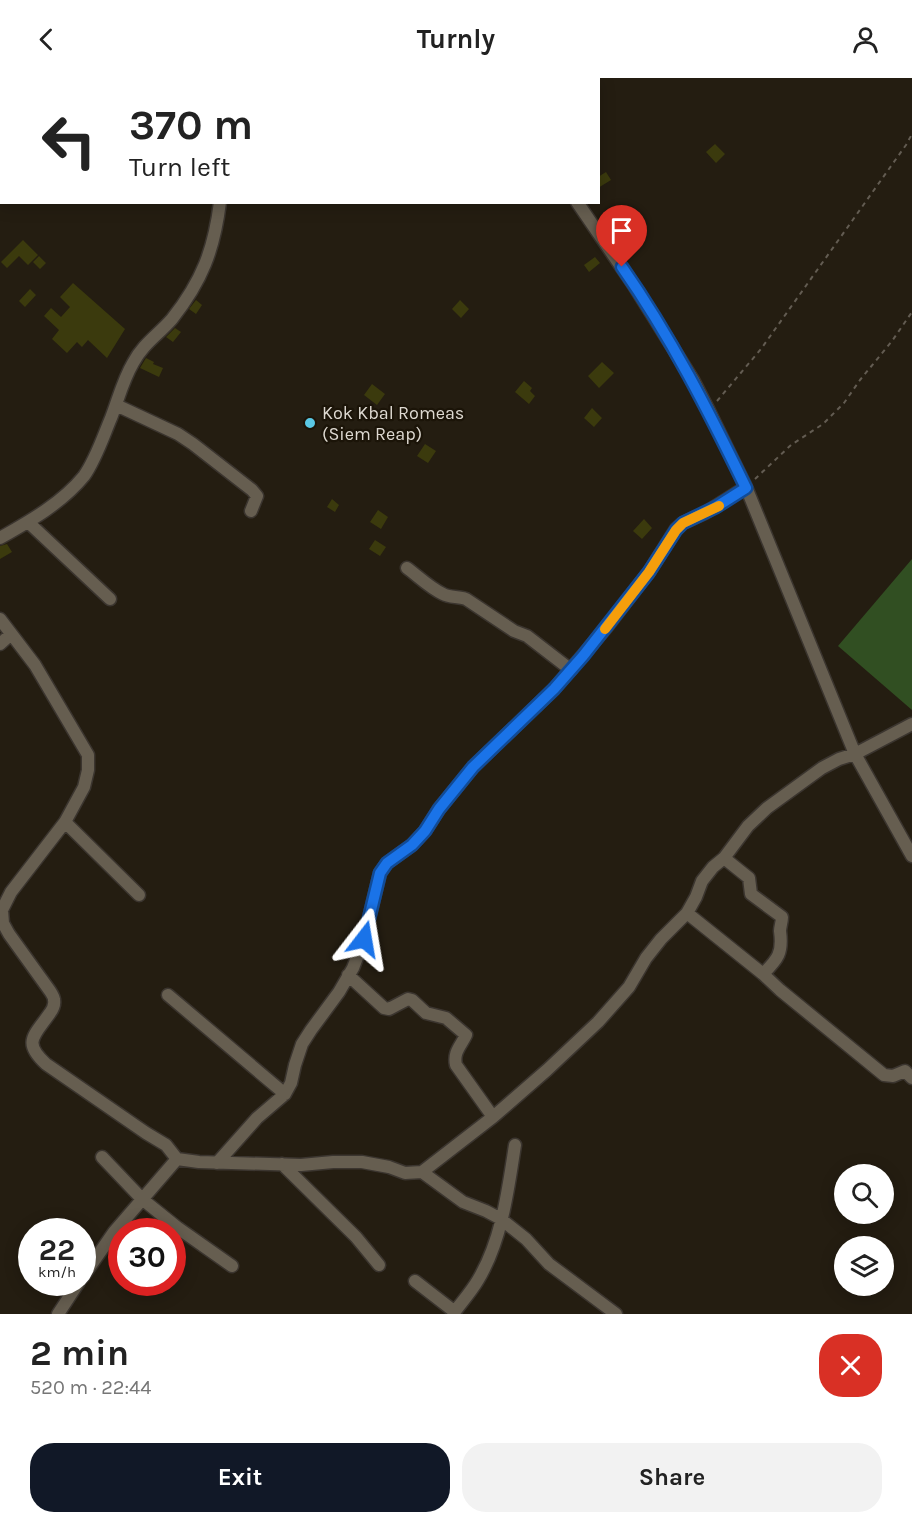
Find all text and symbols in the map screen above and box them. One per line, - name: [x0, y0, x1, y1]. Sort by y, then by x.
- icon: back: [30, 23, 63, 56]
- text: Turnly: [417, 23, 495, 55]
- icon: person: [849, 23, 882, 56]
- text: 370 m: [129, 100, 253, 150]
- icon: left: [30, 102, 108, 180]
- text: Turn left: [129, 151, 230, 183]
- pin: [596, 205, 647, 267]
- icon: arrive: [605, 214, 638, 247]
- place label: Kok Kbal Romeas (Siem Reap): [322, 402, 464, 445]
- marker: Kok Kbal Romeas (Siem Reap): [303, 416, 317, 430]
- position arrow: [332, 907, 396, 971]
- map controls: [834, 1164, 894, 1296]
- button: search: [834, 1164, 894, 1224]
- speed limit sign: 30: [108, 1218, 186, 1296]
- text: 22: [39, 1232, 75, 1268]
- button: layers: [834, 1236, 894, 1296]
- text: km/h: [38, 1263, 76, 1281]
- text: 2 min: [30, 1332, 129, 1374]
- button: close: [819, 1334, 882, 1397]
- text: 520 m · 22:44: [30, 1376, 151, 1399]
- button: Exit: [30, 1443, 450, 1512]
- button: Share: [462, 1443, 882, 1512]

